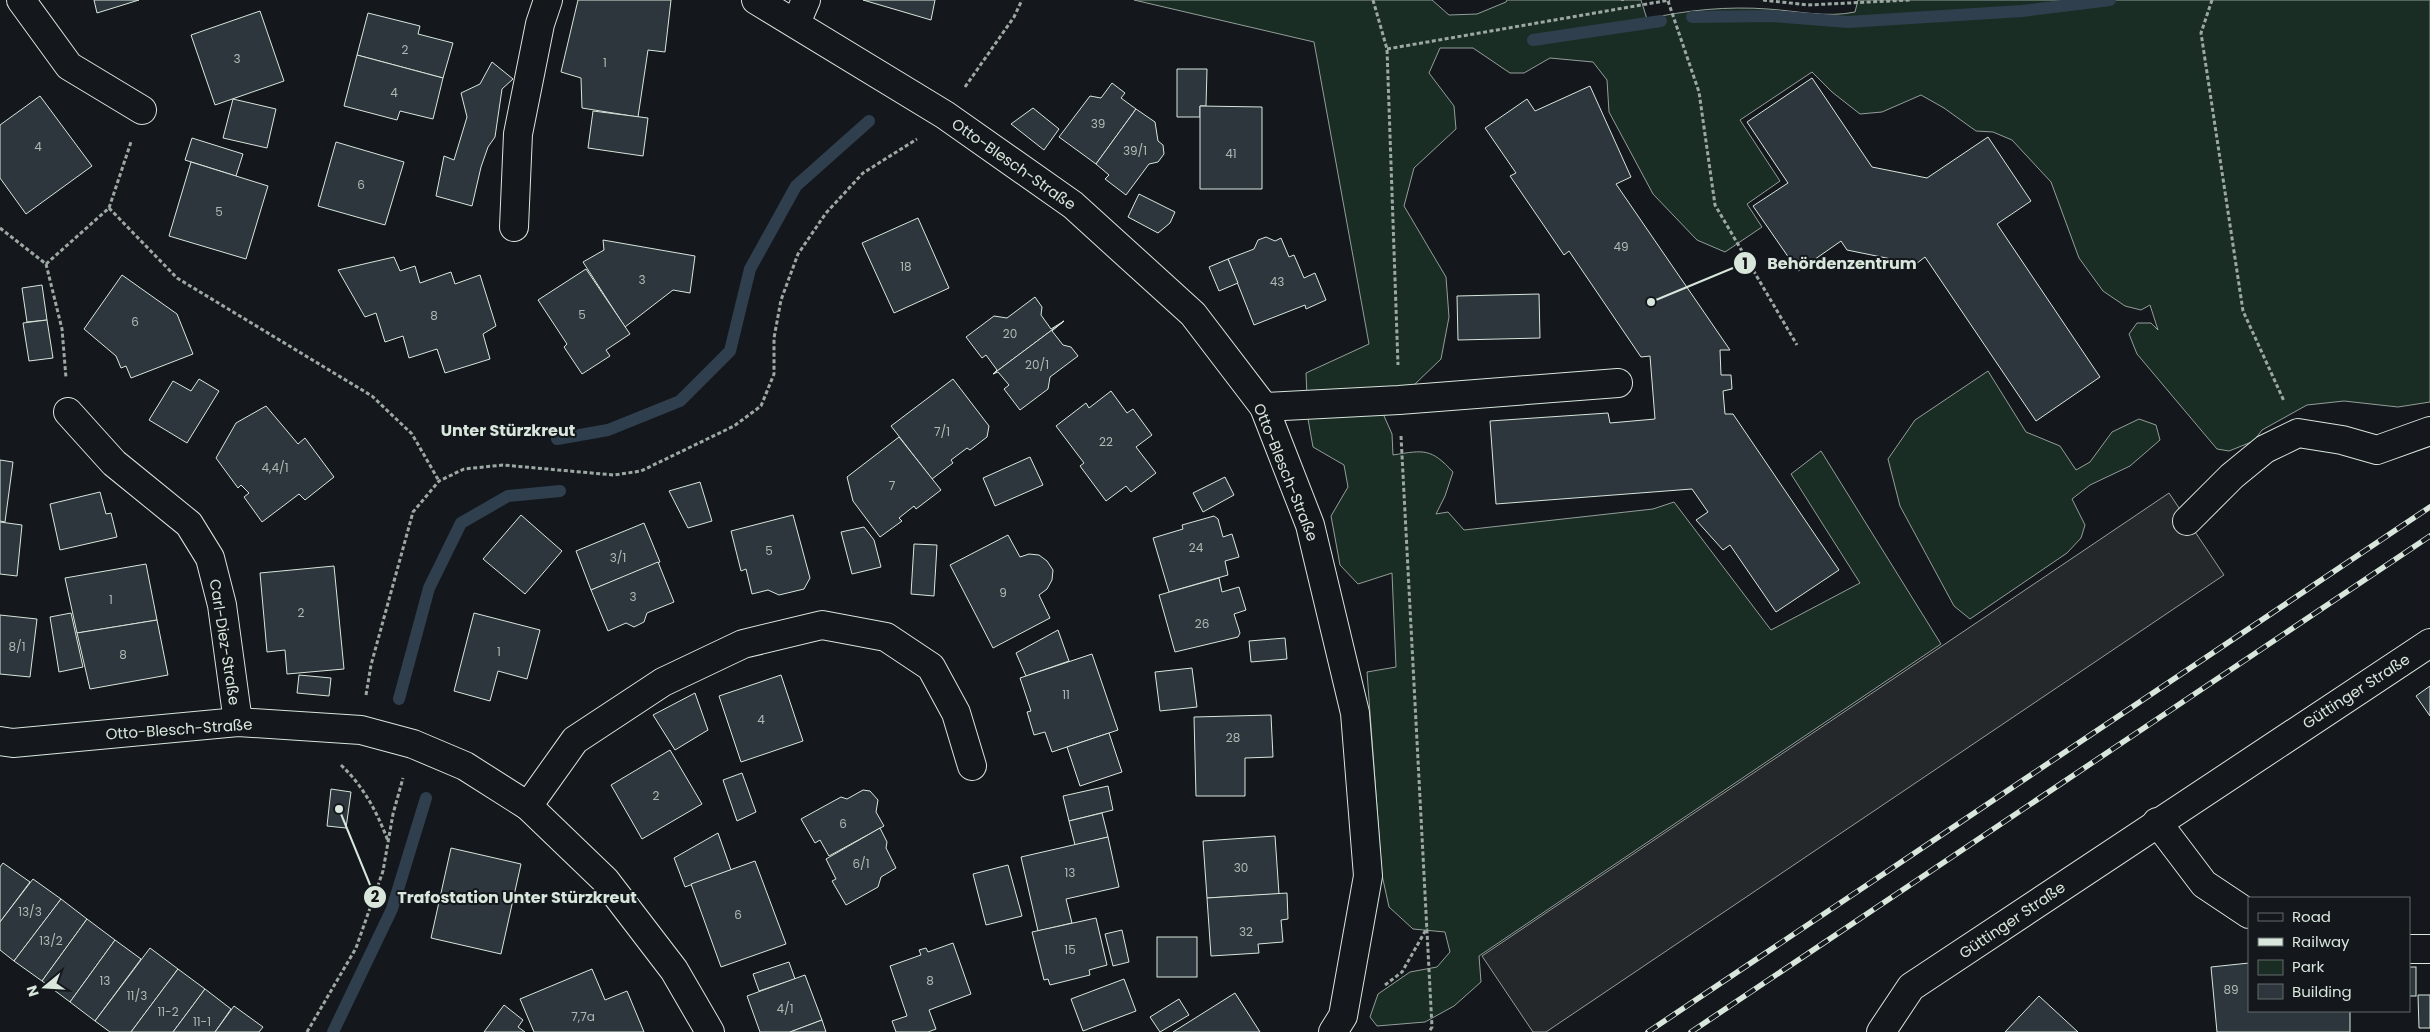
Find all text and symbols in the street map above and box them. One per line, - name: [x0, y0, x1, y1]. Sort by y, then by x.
- house number: 2: [402, 41, 409, 58]
- house number: 3: [233, 50, 241, 67]
- house number: 1: [603, 54, 607, 71]
- house number: 4: [390, 84, 398, 101]
- street label: Otto-Blesch-Straße: [948, 113, 1080, 215]
- house number: 39: [1091, 115, 1105, 132]
- house number: 4: [34, 138, 42, 155]
- house number: 39/1: [1123, 142, 1147, 159]
- house number: 41: [1225, 145, 1237, 162]
- house number: 6: [357, 176, 365, 193]
- house number: 5: [215, 203, 223, 220]
- house number: 49: [1613, 238, 1629, 255]
- callout: Behördenzentrum: [1732, 248, 1927, 279]
- text: Behördenzentrum: [1767, 252, 1917, 275]
- text: 1: [1742, 253, 1748, 274]
- house number: 18: [900, 258, 912, 275]
- house number: 3: [638, 271, 646, 288]
- house number: 43: [1270, 273, 1284, 290]
- house number: 5: [578, 306, 586, 323]
- house number: 8: [430, 307, 438, 324]
- house number: 6: [131, 313, 139, 330]
- house number: 20: [1003, 325, 1017, 342]
- house number: 20/1: [1025, 356, 1049, 373]
- street label: Otto-Blesch-Straße: [1249, 400, 1323, 544]
- district label: Unter Stürzkreut: [441, 419, 575, 442]
- house number: 7/1: [934, 423, 950, 440]
- house number: 22: [1099, 433, 1113, 450]
- house number: 4,4/1: [261, 459, 289, 476]
- house number: 7: [889, 477, 896, 494]
- house number: 24: [1189, 539, 1204, 556]
- house number: 5: [765, 542, 773, 559]
- house number: 3/1: [610, 549, 626, 566]
- street label: Carl-Diez-Straße: [205, 577, 245, 707]
- house number: 9: [999, 584, 1007, 601]
- house number: 3: [629, 588, 637, 605]
- house number: 1: [109, 591, 113, 608]
- house number: 2: [298, 604, 305, 621]
- house number: 26: [1195, 615, 1209, 632]
- house number: 8/1: [8, 638, 26, 655]
- house number: 1: [497, 643, 501, 660]
- house number: 8: [119, 646, 127, 663]
- street label: Güttinger Straße: [2298, 648, 2414, 734]
- house number: 11: [1062, 686, 1070, 703]
- house number: 4: [757, 711, 765, 728]
- street label: Otto-Blesch-Straße: [105, 713, 253, 745]
- house number: 28: [1226, 729, 1240, 746]
- house number: 2: [653, 787, 660, 804]
- house number: 6: [839, 815, 847, 832]
- house number: 6/1: [852, 855, 870, 872]
- house number: 30: [1234, 859, 1248, 876]
- house number: 13: [1065, 864, 1075, 881]
- street label: Güttinger Straße: [1955, 877, 2069, 963]
- callout: Trafostation Unter Stürzkreut: [362, 882, 647, 913]
- text: 2: [371, 886, 380, 907]
- text: Trafostation Unter Stürzkreut: [397, 886, 637, 909]
- legend: [2248, 897, 2410, 1012]
- house number: 13/3: [18, 903, 42, 920]
- house number: 6: [734, 906, 742, 923]
- text: Road: [2292, 906, 2331, 927]
- house number: 32: [1239, 923, 1253, 940]
- text: Railway: [2292, 931, 2350, 952]
- house number: 13/2: [39, 932, 63, 949]
- house number: 15: [1064, 941, 1076, 958]
- text: Park: [2292, 956, 2324, 977]
- north arrow: [20, 962, 70, 1012]
- house number: 13: [100, 972, 110, 989]
- house number: 8: [926, 972, 934, 989]
- house number: 89: [2223, 981, 2239, 998]
- text: Building: [2292, 981, 2352, 1002]
- text: N: [21, 983, 44, 999]
- house number: 11/3: [127, 987, 147, 1004]
- house number: 4/1: [776, 1000, 794, 1017]
- house number: 11-2: [157, 1003, 179, 1020]
- house number: 7,7a: [571, 1008, 595, 1025]
- house number: 11-1: [193, 1013, 211, 1030]

